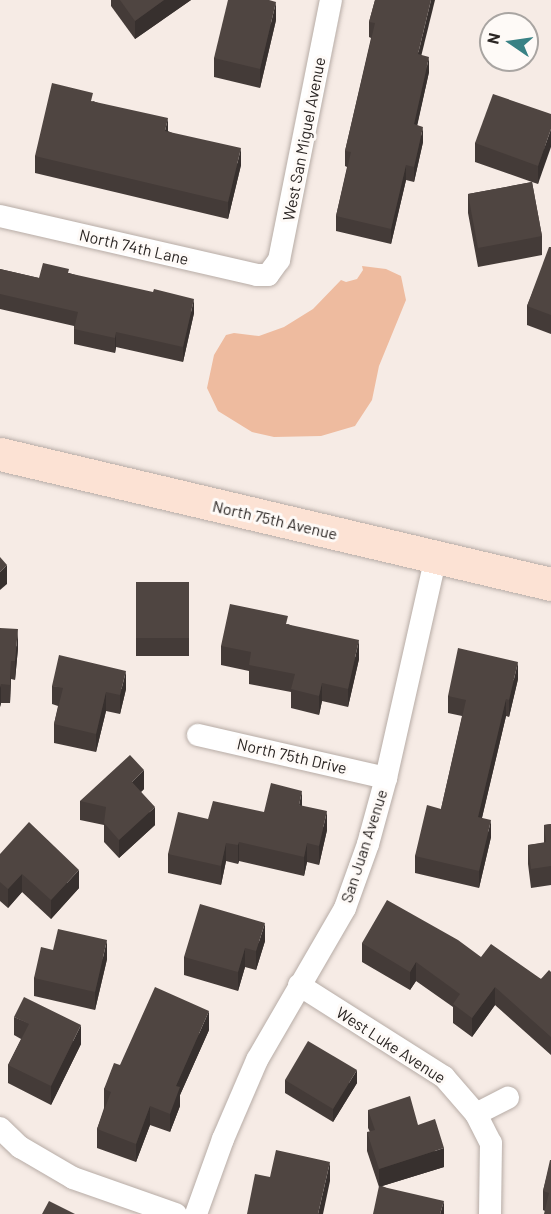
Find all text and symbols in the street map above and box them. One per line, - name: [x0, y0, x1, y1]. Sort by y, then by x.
- north arrow: [479, 12, 539, 72]
- text: N: [482, 31, 503, 46]
- street label: West San Miguel Avenue: [279, 55, 329, 223]
- street label: North 74th Lane: [77, 225, 191, 269]
- street label: North 75th Avenue: [211, 496, 339, 544]
- street label: North 75th Drive: [235, 734, 349, 778]
- street label: San Juan Avenue: [337, 787, 391, 905]
- street label: West Luke Avenue: [333, 1003, 449, 1087]

